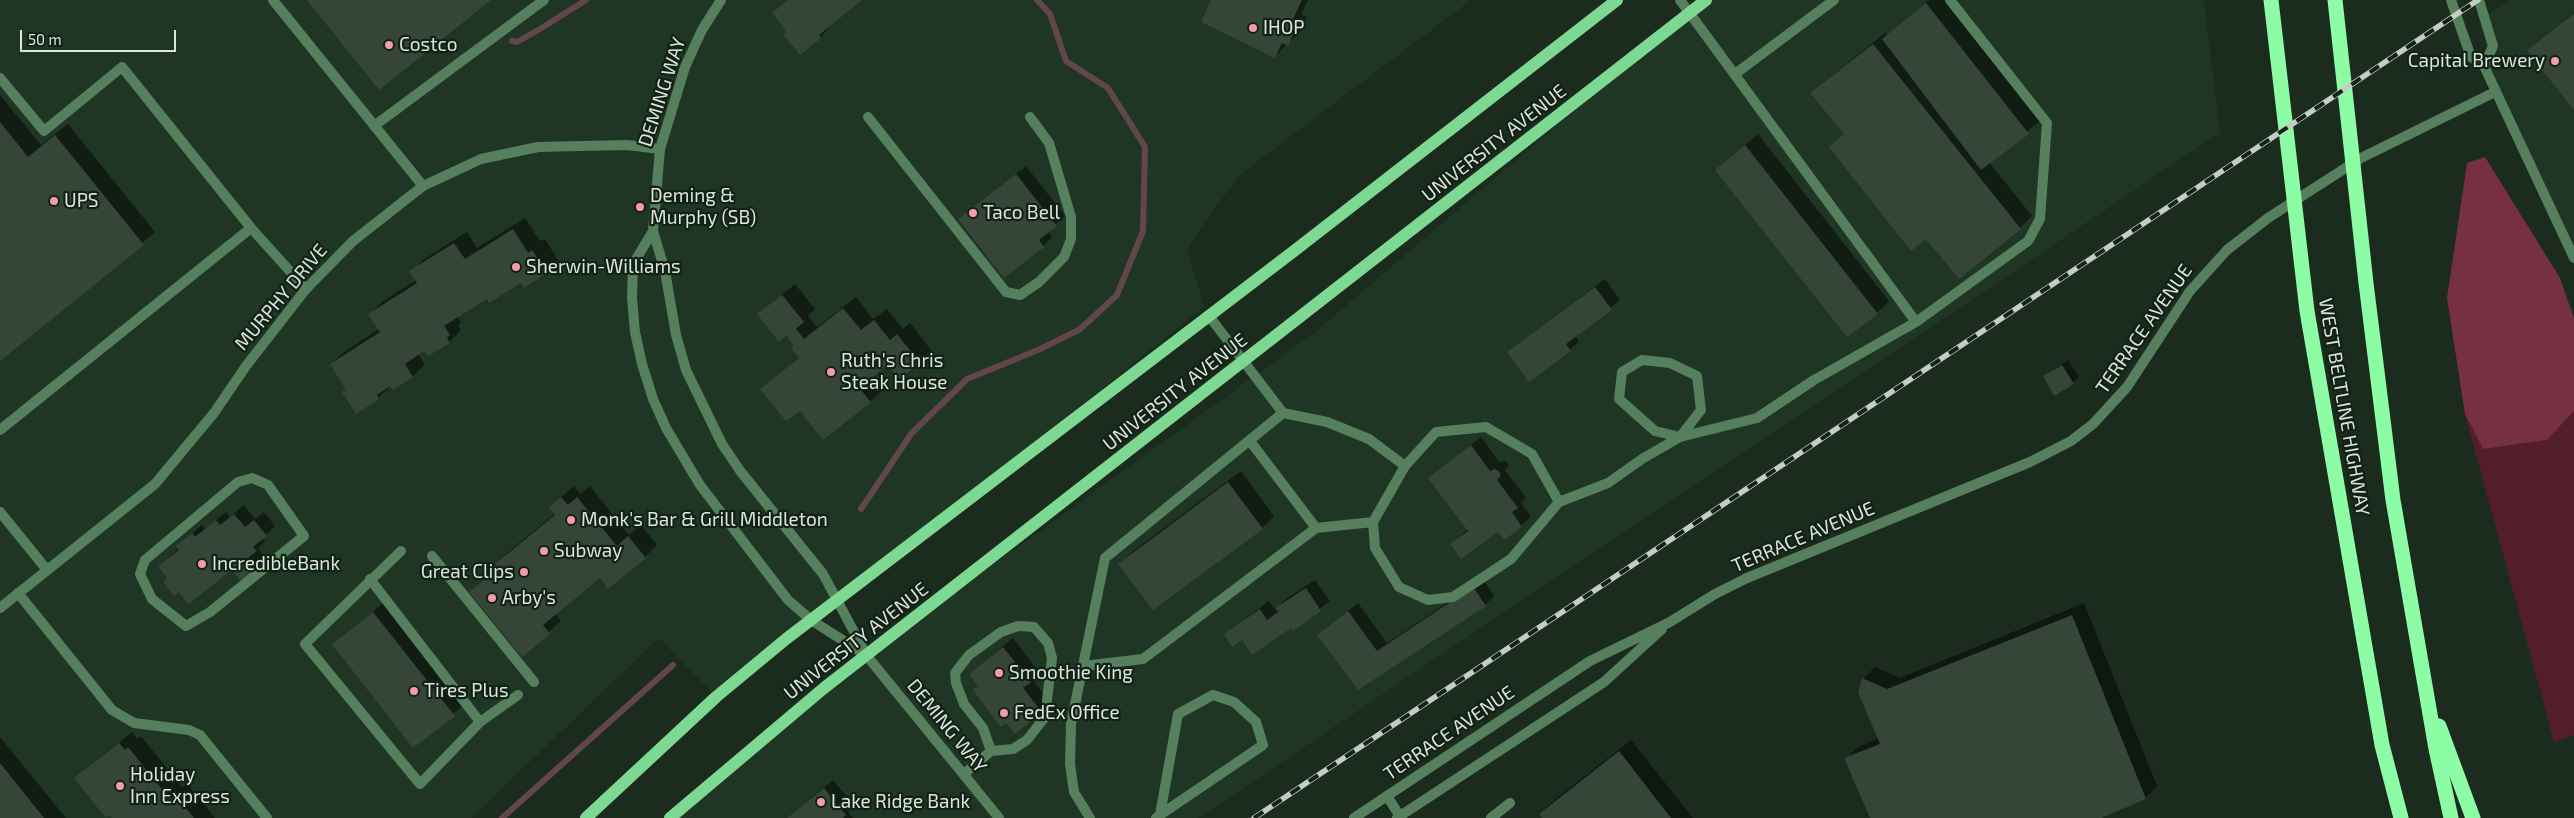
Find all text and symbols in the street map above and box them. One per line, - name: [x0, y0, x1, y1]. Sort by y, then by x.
- place label: IHOP: [1263, 17, 1305, 39]
- scale bar: [22, 20, 179, 52]
- marker: IHOP: [1247, 22, 1259, 34]
- text: 50 m: [28, 30, 62, 48]
- place label: Costco: [399, 34, 457, 56]
- street label: DEMING WAY: [634, 34, 690, 150]
- marker: Costco: [383, 39, 395, 51]
- place label: Capital Brewery: [2408, 50, 2545, 72]
- marker: Capital Brewery: [2549, 55, 2561, 67]
- street label: UNIVERSITY AVENUE: [1417, 80, 1571, 206]
- place label: Deming & Murphy (SB): [650, 185, 756, 229]
- place label: UPS: [64, 190, 99, 212]
- marker: UPS: [48, 195, 60, 207]
- marker: Deming & Murphy (SB): [634, 201, 646, 213]
- place label: Taco Bell: [983, 202, 1060, 224]
- marker: Taco Bell: [967, 207, 979, 219]
- street label: MURPHY DRIVE: [230, 239, 332, 355]
- place label: Sherwin-Williams: [526, 256, 681, 278]
- street label: TERRACE AVENUE: [2091, 260, 2197, 398]
- marker: Sherwin-Williams: [510, 261, 522, 273]
- street label: WEST BELTLINE HIGHWAY: [2314, 297, 2374, 517]
- street label: UNIVERSITY AVENUE: [1098, 329, 1252, 455]
- place label: Ruth's Chris Steak House: [841, 350, 947, 394]
- marker: Ruth's Chris Steak House: [825, 366, 837, 378]
- street label: TERRACE AVENUE: [1728, 497, 1878, 577]
- place label: Monk's Bar & Grill Middleton: [581, 509, 828, 531]
- marker: Monk's Bar & Grill Middleton: [565, 514, 577, 526]
- place label: Subway: [554, 540, 622, 562]
- marker: Subway: [538, 545, 550, 557]
- place label: IncredibleBank: [212, 553, 340, 575]
- marker: IncredibleBank: [196, 558, 208, 570]
- place label: Great Clips: [421, 561, 514, 583]
- marker: Great Clips: [518, 566, 530, 578]
- street label: UNIVERSITY AVENUE: [779, 578, 933, 704]
- place label: Arby's: [502, 587, 556, 609]
- marker: Arby's: [486, 592, 498, 604]
- place label: Smoothie King: [1009, 662, 1133, 684]
- marker: Smoothie King: [993, 667, 1005, 679]
- street label: DEMING WAY: [902, 675, 992, 777]
- place label: Tires Plus: [424, 680, 509, 702]
- street label: TERRACE AVENUE: [1379, 681, 1519, 785]
- marker: Tires Plus: [408, 685, 420, 697]
- place label: FedEx Office: [1014, 702, 1120, 724]
- marker: FedEx Office: [998, 707, 1010, 719]
- place label: Holiday Inn Express: [130, 764, 230, 808]
- marker: Holiday Inn Express: [114, 780, 126, 792]
- place label: Lake Ridge Bank: [831, 791, 970, 813]
- marker: Lake Ridge Bank: [815, 796, 827, 808]

